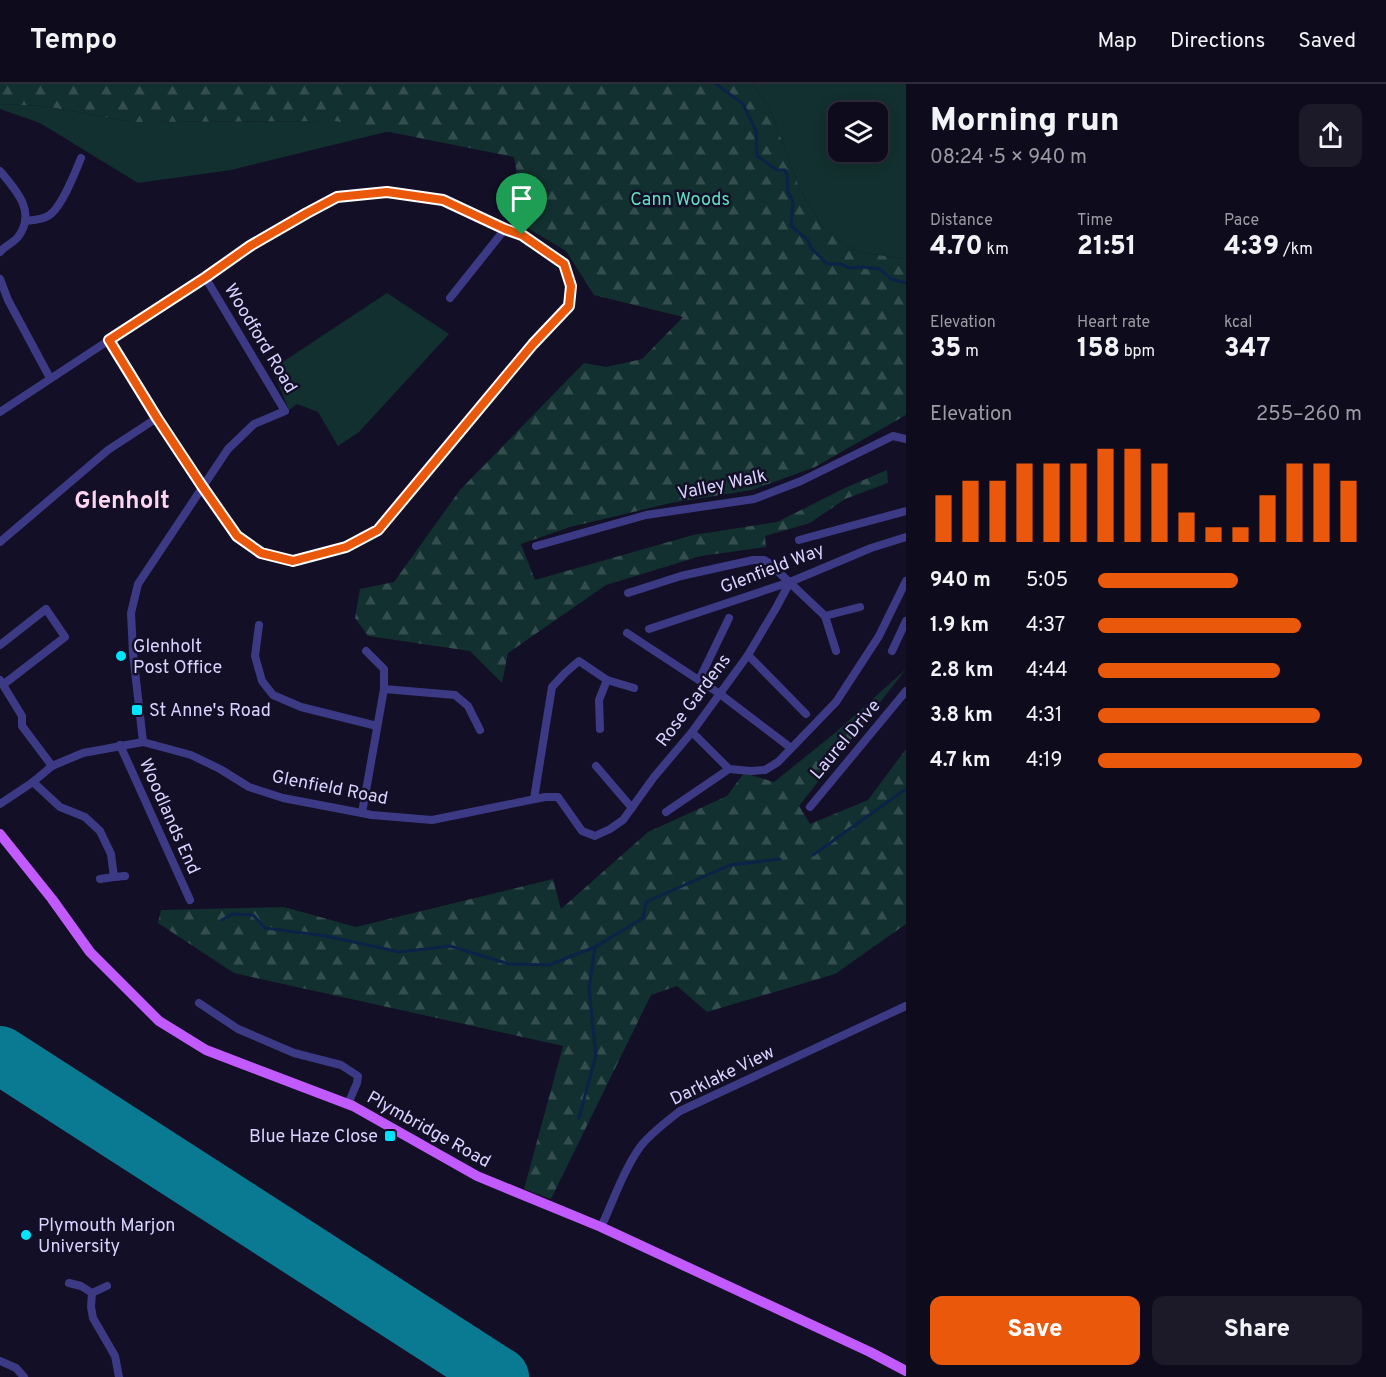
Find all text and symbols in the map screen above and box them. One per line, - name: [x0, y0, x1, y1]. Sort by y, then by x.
- text: Tempo: [30, 23, 117, 59]
- text: Map: [1097, 28, 1137, 55]
- text: Directions: [1170, 28, 1265, 55]
- text: Saved: [1298, 28, 1356, 55]
- text: Morning run: [930, 101, 1120, 143]
- map controls: [828, 102, 888, 162]
- button: layers: [828, 102, 888, 162]
- button: share: [1299, 104, 1362, 167]
- text: 08:24 · 5 × 940 m: [930, 145, 1087, 171]
- pin: [496, 173, 547, 235]
- icon: arrive: [505, 182, 538, 215]
- park label: Cann Woods: [630, 189, 730, 212]
- text: Distance: [930, 211, 993, 231]
- text: Time: [1077, 211, 1113, 231]
- text: Pace: [1224, 211, 1259, 231]
- text: 4.70: [930, 231, 983, 264]
- text: 21:51: [1077, 231, 1136, 264]
- text: 4:39: [1224, 231, 1279, 264]
- text: km: [983, 240, 1009, 260]
- text: /km: [1279, 240, 1313, 260]
- street label: Woodford Road: [218, 280, 301, 398]
- text: Elevation: [930, 313, 996, 333]
- text: Heart rate: [1077, 313, 1150, 333]
- text: kcal: [1224, 313, 1252, 333]
- text: 35: [930, 333, 961, 366]
- text: 158: [1077, 333, 1120, 366]
- text: 347: [1224, 333, 1271, 366]
- text: m: [961, 342, 979, 362]
- text: bpm: [1120, 342, 1155, 362]
- text: Elevation: [930, 402, 1012, 428]
- text: 255–260 m: [1256, 402, 1362, 428]
- street label: Valley Walk: [676, 465, 769, 506]
- district label: Glenholt: [74, 487, 170, 517]
- street label: Glenfield Way: [717, 539, 828, 600]
- text: 940 m: [930, 568, 991, 594]
- text: 5:05: [1026, 568, 1068, 594]
- text: 1.9 km: [930, 613, 989, 639]
- text: 4:37: [1026, 613, 1065, 639]
- place label: Glenholt Post Office: [133, 636, 222, 680]
- marker: Glenholt Post Office: [114, 649, 128, 663]
- street label: Rose Gardens: [652, 650, 737, 752]
- text: 2.8 km: [930, 658, 993, 684]
- text: 4:44: [1026, 658, 1068, 684]
- street label: Laurel Drive: [806, 695, 886, 785]
- place label: St Anne's Road: [149, 700, 271, 723]
- marker: St Anne's Road: [130, 703, 144, 717]
- text: 3.8 km: [930, 703, 993, 729]
- text: 4:31: [1026, 703, 1062, 729]
- text: 4.7 km: [930, 748, 990, 774]
- text: 4:19: [1026, 748, 1062, 774]
- street label: Woodlands End: [133, 755, 204, 878]
- street label: Glenfield Road: [270, 766, 390, 811]
- street label: Darklake View: [667, 1041, 779, 1111]
- street label: Plymbridge Road: [362, 1087, 494, 1174]
- place label: Blue Haze Close: [249, 1126, 378, 1149]
- marker: Blue Haze Close: [383, 1129, 397, 1143]
- place label: Plymouth Marjon University: [38, 1215, 175, 1259]
- marker: Plymouth Marjon University: [19, 1228, 33, 1242]
- button: Save: [930, 1296, 1140, 1365]
- button: Share: [1152, 1296, 1362, 1365]

